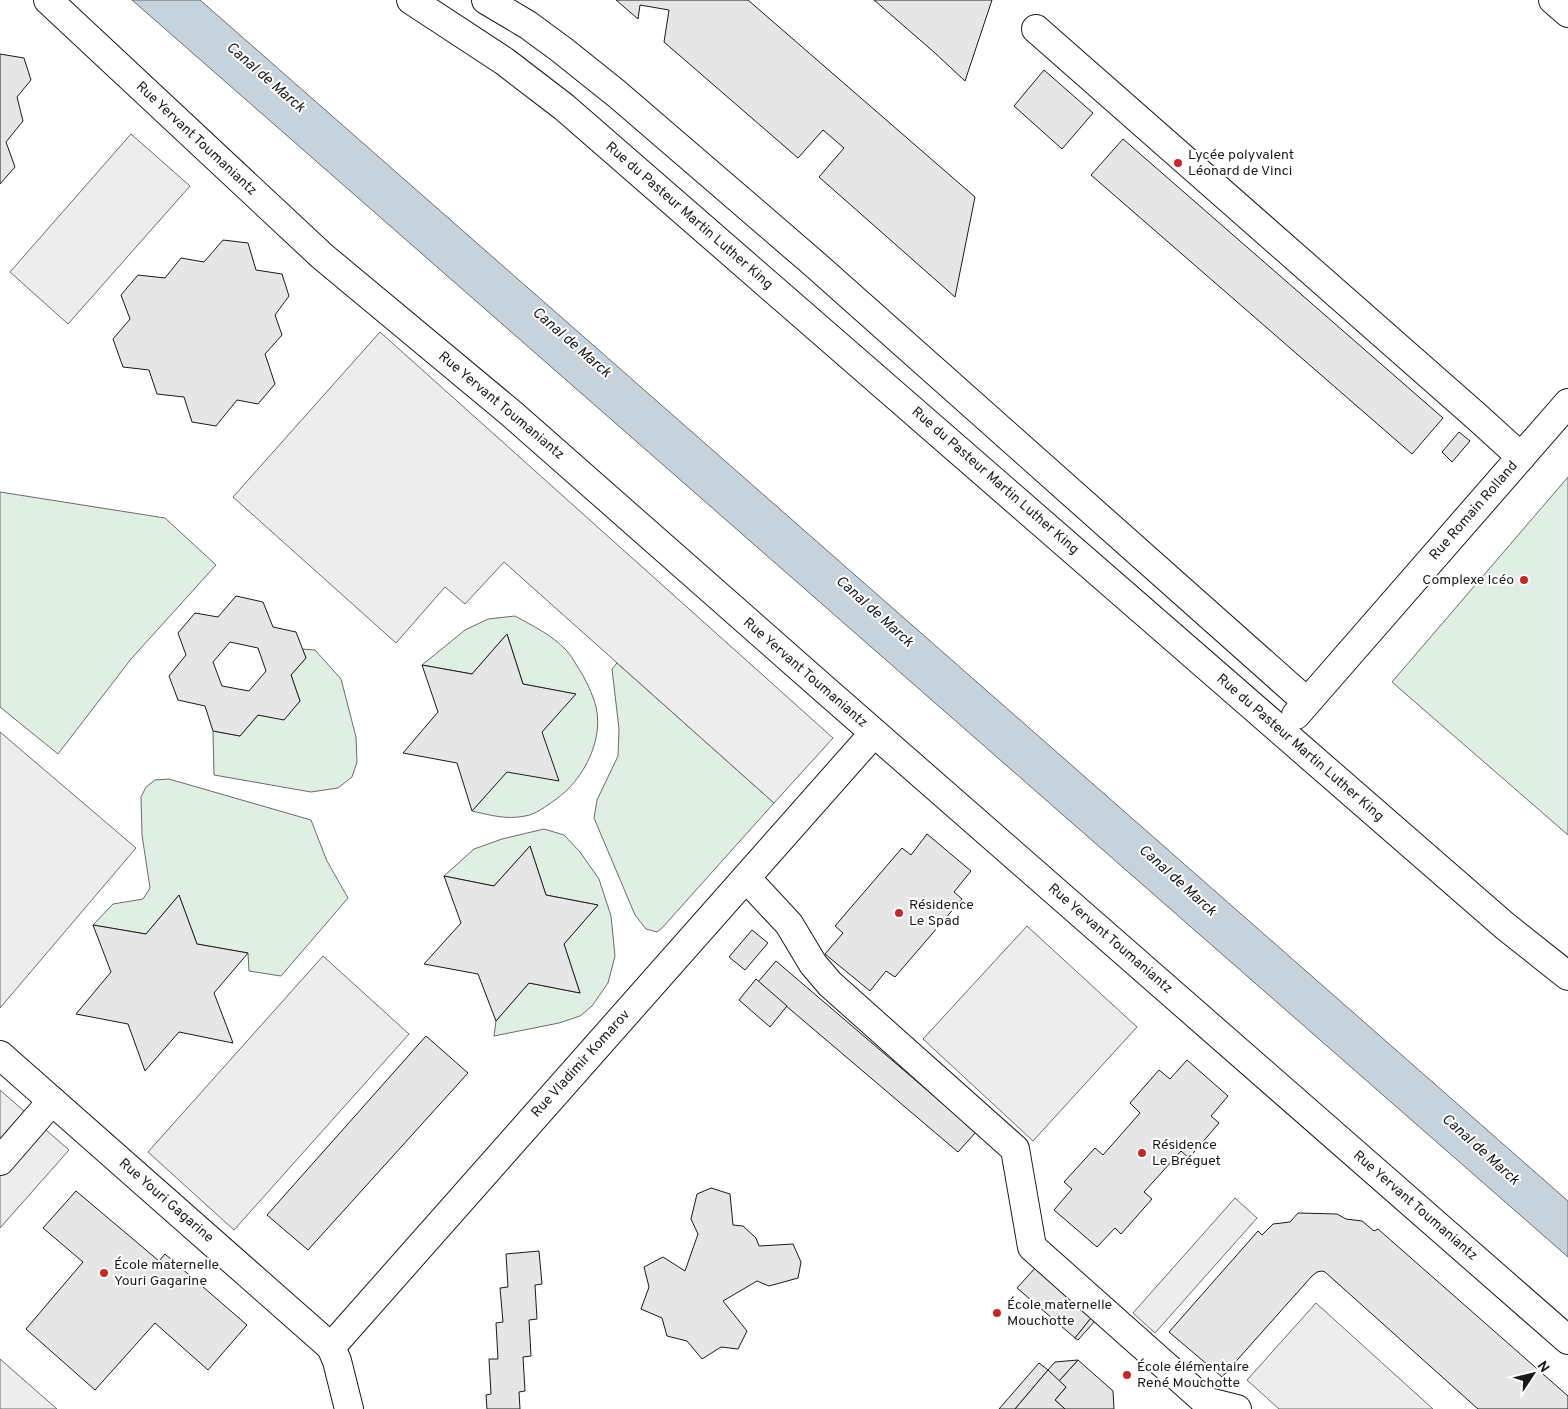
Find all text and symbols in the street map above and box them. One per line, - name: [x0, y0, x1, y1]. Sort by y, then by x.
- water label: Canal de Marck: [222, 39, 309, 118]
- street label: Rue Yervant Toumaniantz: [132, 78, 260, 200]
- street label: Rue du Pasteur Martin Luther King: [602, 139, 776, 293]
- place label: Lycée polyvalent Léonard de Vinci: [1188, 147, 1294, 180]
- marker: Lycée polyvalent Léonard de Vinci: [1172, 157, 1184, 169]
- water label: Canal de Marck: [528, 304, 615, 383]
- street label: Rue Yervant Toumaniantz: [435, 348, 567, 464]
- street label: Rue du Pasteur Martin Luther King: [908, 404, 1082, 558]
- street label: Rue Romain Rolland: [1426, 458, 1522, 564]
- water label: Canal de Marck: [831, 572, 917, 652]
- place label: Complexe Icéo: [1422, 572, 1514, 589]
- marker: Complexe Icéo: [1518, 574, 1530, 586]
- street label: Rue Yervant Toumaniantz: [739, 614, 871, 732]
- street label: Rue du Pasteur Martin Luther King: [1213, 671, 1387, 825]
- water label: Canal de Marck: [1134, 841, 1220, 921]
- street label: Rue Yervant Toumaniantz: [1044, 880, 1176, 998]
- place label: Résidence Le Spad: [909, 897, 974, 930]
- marker: Résidence Le Spad: [893, 907, 905, 919]
- street label: Rue Vladimir Komarov: [528, 1007, 634, 1121]
- water label: Canal de Marck: [1437, 1110, 1523, 1190]
- place label: Résidence Le Bréguet: [1152, 1137, 1221, 1170]
- marker: Résidence Le Bréguet: [1136, 1147, 1148, 1159]
- street label: Rue Yervant Toumaniantz: [1349, 1147, 1481, 1265]
- street label: Rue Youri Gagarine: [115, 1155, 217, 1247]
- place label: École maternelle Youri Gagarine: [114, 1256, 219, 1290]
- marker: École maternelle Youri Gagarine: [98, 1267, 110, 1279]
- place label: École maternelle Mouchotte: [1007, 1296, 1112, 1330]
- marker: École maternelle Mouchotte: [991, 1307, 1003, 1319]
- north arrow: [1508, 1349, 1558, 1399]
- place label: École élémentaire René Mouchotte: [1137, 1358, 1249, 1392]
- text: N: [1533, 1358, 1552, 1376]
- marker: École élémentaire René Mouchotte: [1121, 1369, 1133, 1381]

